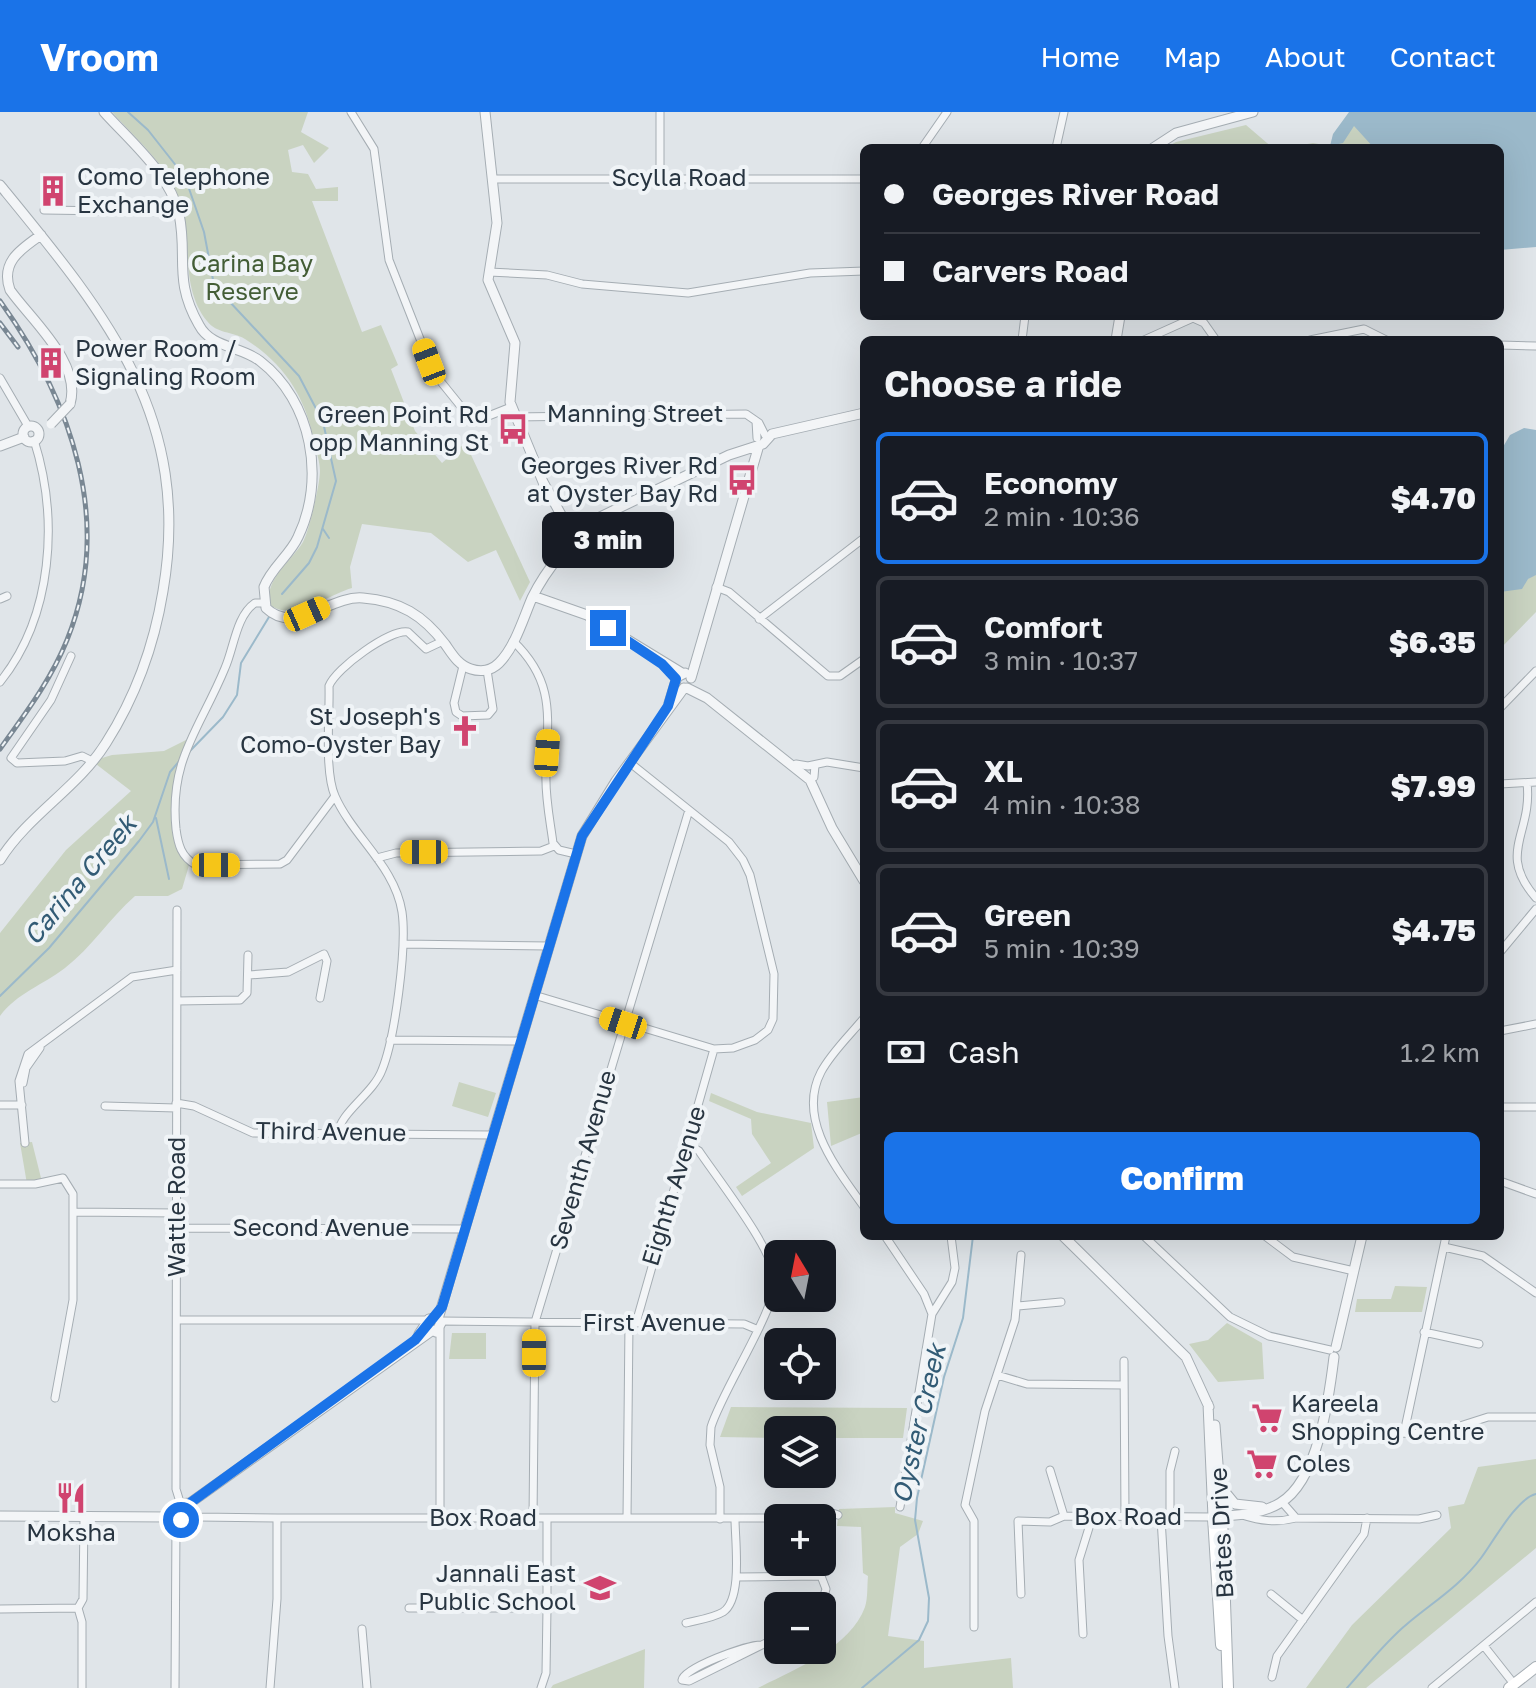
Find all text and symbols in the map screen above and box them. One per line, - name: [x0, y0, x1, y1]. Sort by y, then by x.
- text: Vroom: [40, 34, 159, 79]
- text: Home: [1041, 40, 1120, 73]
- text: Map: [1164, 40, 1221, 73]
- text: About: [1265, 40, 1346, 73]
- text: Contact: [1390, 40, 1496, 73]
- place label: Como Telephone Exchange: [77, 161, 270, 218]
- street label: Scylla Road: [611, 162, 747, 191]
- building icon: Como Telephone Exchange: [36, 174, 70, 208]
- text: Georges River Road: [932, 176, 1219, 212]
- park label: Carina Bay Reserve: [191, 248, 313, 305]
- text: Carvers Road: [932, 253, 1129, 289]
- place label: Power Room / Signaling Room: [75, 333, 256, 390]
- car: [409, 335, 449, 389]
- building icon: Power Room / Signaling Room: [34, 346, 68, 380]
- text: Choose a ride: [884, 362, 1122, 405]
- street label: Manning Street: [547, 398, 723, 427]
- place label: Green Point Rd opp Manning St: [309, 399, 489, 456]
- bus stop icon: Green Point Rd opp Manning St: [496, 412, 530, 446]
- place label: Georges River Rd at Oyster Bay Rd: [520, 450, 718, 507]
- icon: car: [888, 462, 960, 534]
- bus stop icon: Georges River Rd at Oyster Bay Rd: [725, 463, 759, 497]
- text: Economy: [984, 465, 1118, 501]
- text: $4.70: [1391, 480, 1476, 516]
- text: 2 min · 10:36: [984, 501, 1140, 532]
- callout: 3 min: [542, 512, 674, 568]
- text: 3 min: [574, 524, 642, 555]
- car: [280, 593, 334, 635]
- icon: car: [888, 606, 960, 678]
- text: Comfort: [984, 609, 1103, 645]
- route end: [590, 610, 626, 646]
- text: $6.35: [1389, 624, 1476, 660]
- text: 3 min · 10:37: [984, 645, 1138, 676]
- place label: St Joseph's Como-Oyster Bay: [240, 701, 441, 758]
- church icon: St Joseph's Como-Oyster Bay: [448, 714, 482, 748]
- car: [533, 728, 561, 778]
- icon: car: [888, 750, 960, 822]
- text: XL: [984, 753, 1023, 789]
- text: $7.99: [1391, 768, 1476, 804]
- text: 4 min · 10:38: [984, 789, 1141, 820]
- water label: Carina Creek: [17, 807, 144, 951]
- car: [400, 840, 448, 864]
- car: [192, 853, 240, 877]
- icon: car: [888, 894, 960, 966]
- text: Green: [984, 897, 1071, 933]
- text: $4.75: [1392, 912, 1476, 948]
- text: 5 min · 10:39: [984, 933, 1140, 964]
- car: [596, 1004, 650, 1042]
- icon: cash: [884, 1030, 928, 1074]
- text: Cash: [948, 1034, 1020, 1070]
- text: 1.2 km: [1400, 1037, 1480, 1068]
- street label: Seventh Avenue: [542, 1067, 621, 1253]
- street label: Eighth Avenue: [635, 1102, 711, 1269]
- street label: Third Avenue: [255, 1115, 407, 1146]
- button: Confirm: [884, 1132, 1480, 1224]
- street label: Wattle Road: [161, 1137, 190, 1277]
- street label: Second Avenue: [233, 1212, 410, 1241]
- north arrow: [764, 1240, 836, 1312]
- map controls: [764, 1240, 836, 1664]
- street label: First Avenue: [582, 1307, 726, 1336]
- button: locate: [764, 1328, 836, 1400]
- car: [522, 1329, 546, 1377]
- water label: Oyster Creek: [885, 1339, 952, 1506]
- place label: Kareela Shopping Centre: [1291, 1388, 1484, 1445]
- supermarket icon: Kareela Shopping Centre: [1250, 1401, 1284, 1435]
- button: layers: [764, 1416, 836, 1488]
- supermarket icon: Coles: [1245, 1447, 1279, 1481]
- place label: Coles: [1286, 1448, 1351, 1477]
- street label: Bates Drive: [1203, 1467, 1238, 1599]
- restaurant icon: Moksha: [54, 1481, 88, 1515]
- street label: Box Road: [1074, 1501, 1182, 1530]
- route start: [163, 1502, 199, 1538]
- street label: Box Road: [429, 1502, 537, 1531]
- button: +: [764, 1504, 836, 1576]
- place label: Moksha: [26, 1517, 116, 1546]
- place label: Jannali East Public School: [418, 1558, 576, 1615]
- school or university icon: Jannali East Public School: [583, 1571, 617, 1605]
- button: −: [764, 1592, 836, 1664]

